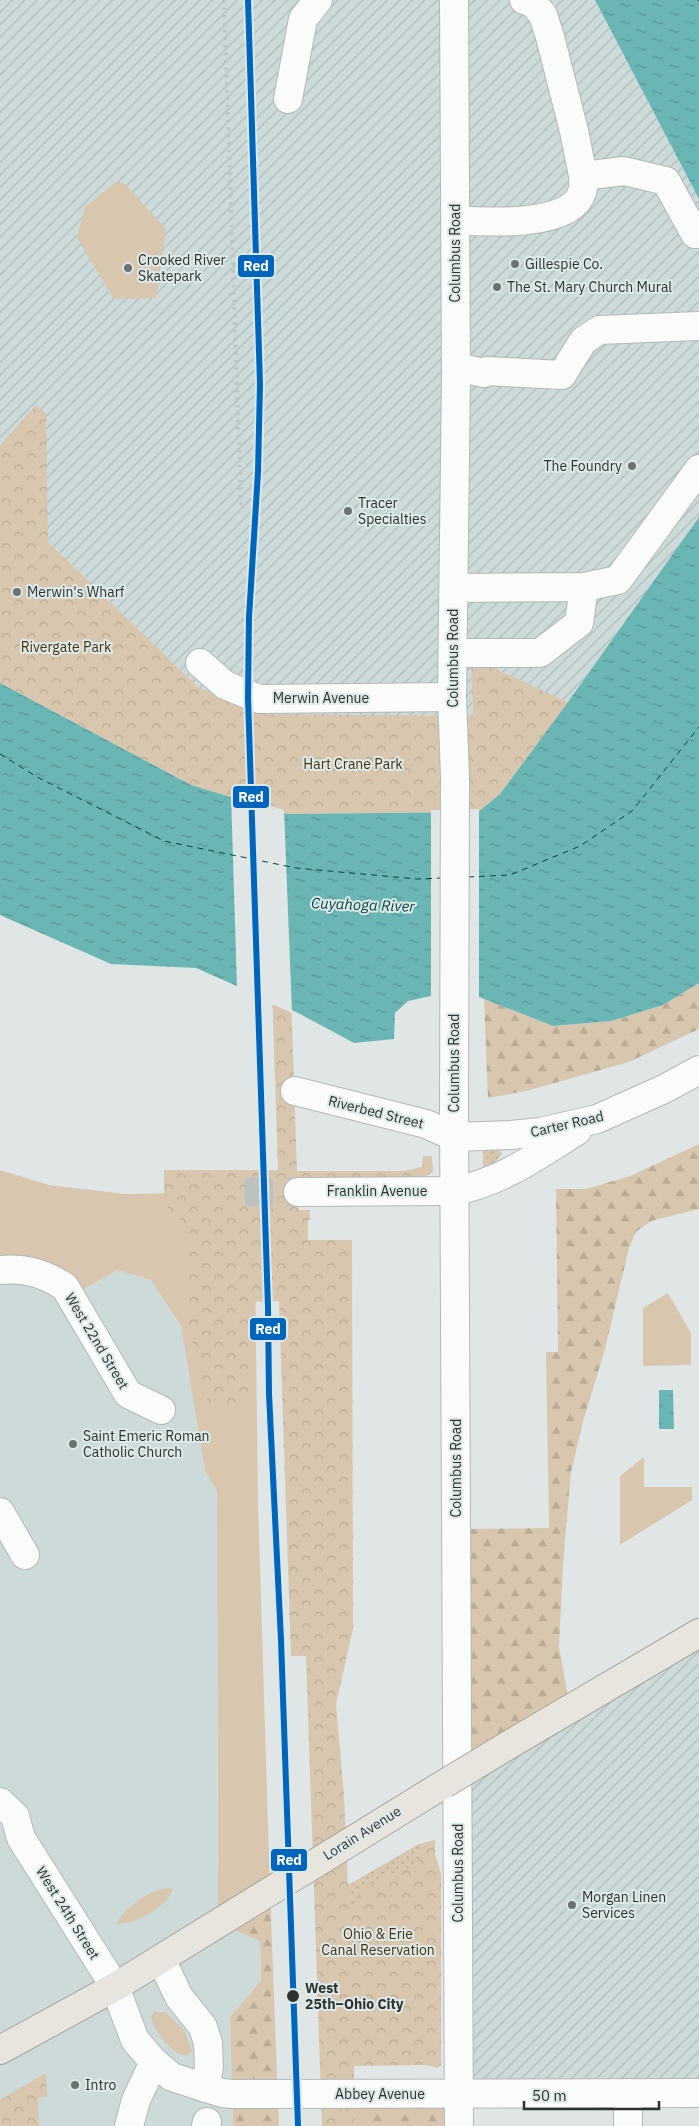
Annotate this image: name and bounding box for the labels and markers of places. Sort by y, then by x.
place label: Crooked River Skatepark [138,251,226,285]
place label: Gillespie Co. [525,255,603,273]
marker: Gillespie Co. [509,258,521,270]
marker: Crooked River Skatepark [122,262,134,274]
place label: The St. Mary Church Mural [507,278,672,296]
marker: The St. Mary Church Mural [491,281,503,293]
place label: The Foundry [543,457,622,475]
marker: The Foundry [626,460,638,472]
place label: Tracer Specialties [358,494,427,528]
marker: Tracer Specialties [342,505,354,517]
place label: Merwin's Wharf [27,583,125,601]
marker: Merwin's Wharf [11,586,23,598]
place label: Saint Emeric Roman Catholic Church [83,1427,210,1461]
marker: Saint Emeric Roman Catholic Church [67,1438,79,1450]
place label: Morgan Linen Services [582,1888,666,1922]
marker: Morgan Linen Services [566,1899,578,1911]
place label: West 25th–Ohio City [305,1979,404,2013]
marker: West 25th–Ohio City [285,1988,301,2004]
place label: Intro [85,2076,117,2094]
marker: Intro [69,2079,81,2091]

